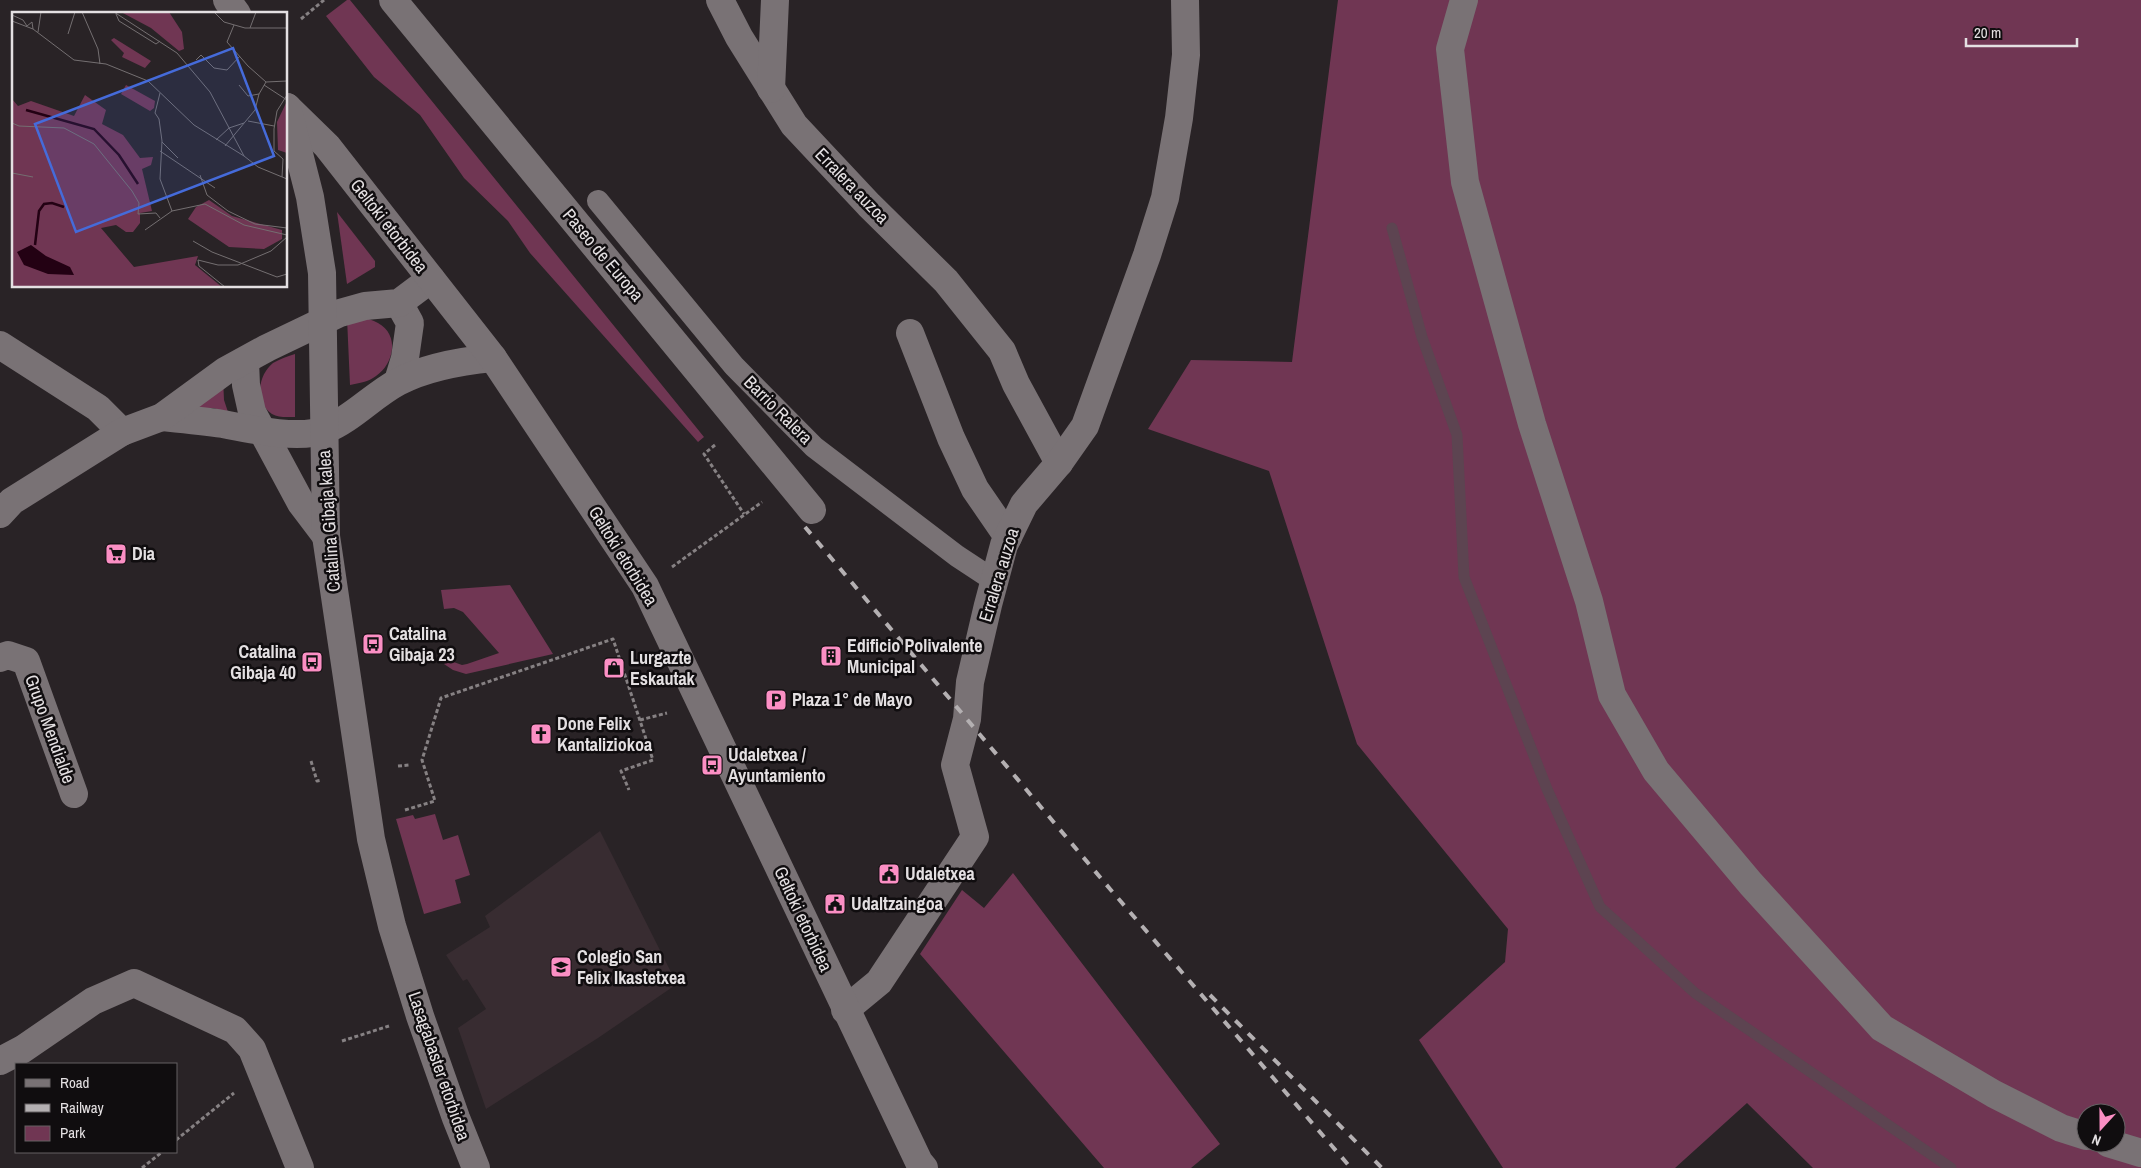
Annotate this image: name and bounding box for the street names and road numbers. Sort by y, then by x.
street label: Erralera auzoa [810,142,895,229]
street label: Geltoki etorbidea [345,173,434,278]
street label: Paseo de Europa [557,203,650,306]
street label: Barrio Ralera [738,370,818,450]
street label: Catalina Gibaja kalea [311,449,346,593]
street label: Geltoki etorbidea [583,501,664,610]
street label: Erralera auzoa [972,525,1025,625]
street label: Grupo Mendialde [19,671,82,787]
street label: Geltoki etorbidea [768,862,839,975]
street label: Lasagabaster etorbidea [402,988,477,1144]

